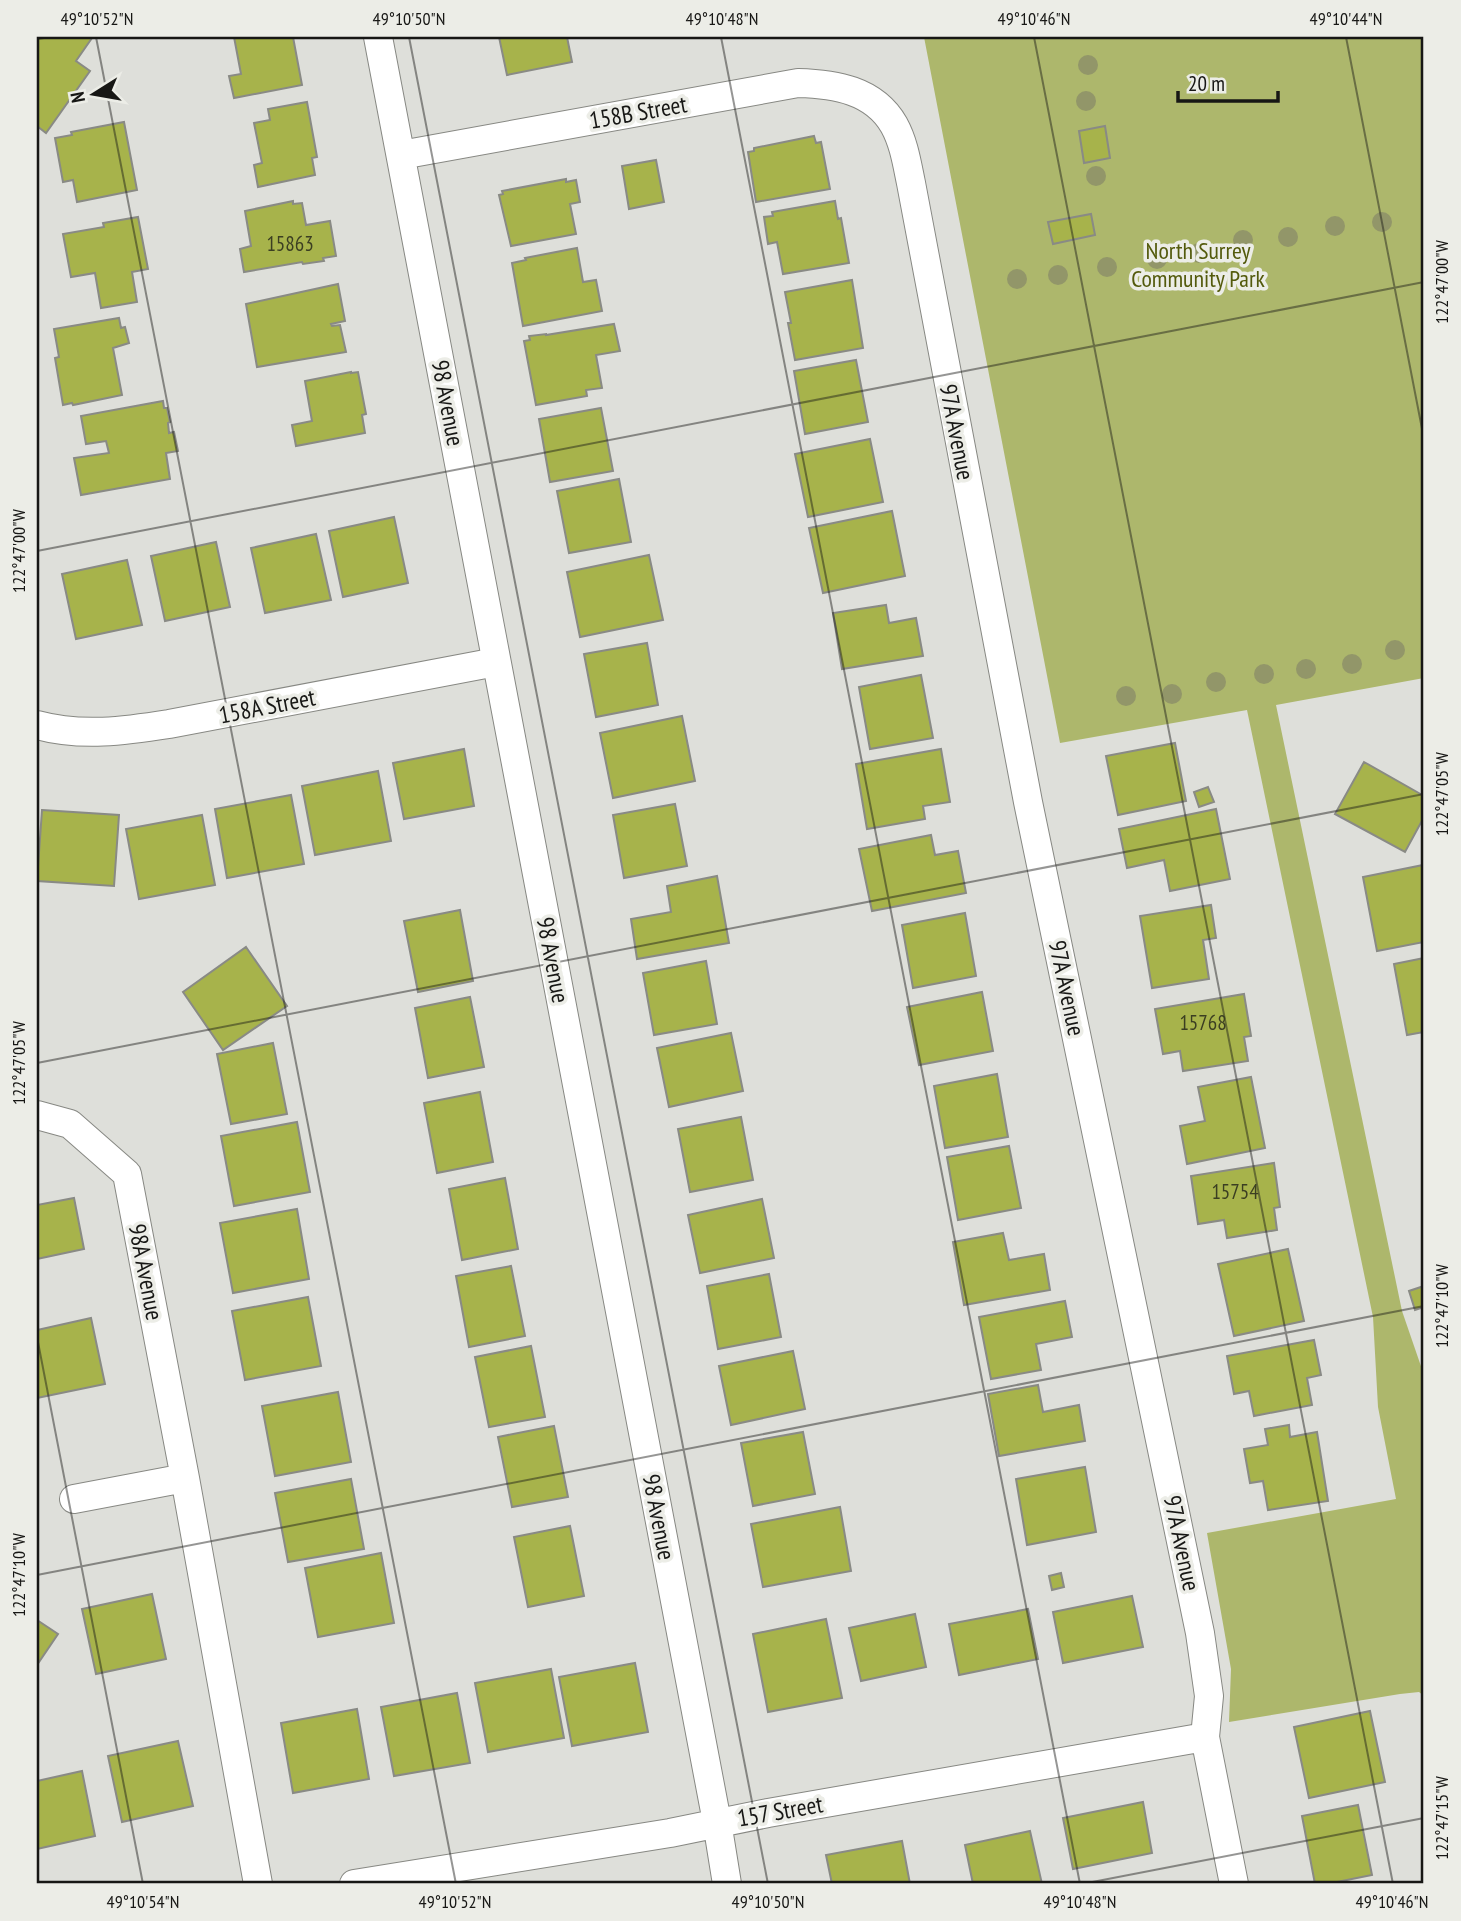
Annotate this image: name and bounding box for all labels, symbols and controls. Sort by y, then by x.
text: 49°10'52"N [61,7,133,30]
text: 49°10'50"N [373,7,445,30]
text: 49°10'48"N [686,7,758,30]
text: 49°10'46"N [998,7,1070,30]
text: 49°10'44"N [1310,7,1382,30]
north arrow [60,60,130,130]
scale bar [1178,60,1277,104]
text: 20 m [1188,70,1225,97]
street label: 158B Street [587,88,690,136]
text: N [65,90,90,105]
house number: 15863 [266,230,314,257]
park label: North Surrey Community Park [1131,235,1265,294]
text: 122°47'00"W [1430,240,1453,324]
street label: 98 Avenue [425,357,471,449]
street label: 97A Avenue [933,381,981,483]
text: 122°47'00"W [7,509,30,593]
street label: 158A Street [216,681,318,731]
text: 122°47'05"W [1430,752,1453,836]
street label: 98 Avenue [530,914,576,1006]
street label: 97A Avenue [1042,937,1092,1039]
house number: 15768 [1179,1009,1227,1036]
text: 122°47'05"W [7,1021,30,1105]
house number: 15754 [1211,1178,1259,1205]
street label: 98A Avenue [122,1221,170,1323]
text: 122°47'10"W [1430,1264,1453,1348]
street label: 98 Avenue [636,1471,682,1563]
street label: 97A Avenue [1157,1492,1207,1594]
text: 122°47'10"W [7,1533,30,1617]
text: 122°47'15"W [1430,1776,1453,1860]
street label: 157 Street [735,1788,825,1834]
text: 49°10'54"N [107,1890,179,1913]
text: 49°10'52"N [419,1890,491,1913]
text: 49°10'50"N [732,1890,804,1913]
text: 49°10'48"N [1044,1890,1116,1913]
text: 49°10'46"N [1356,1890,1428,1913]

